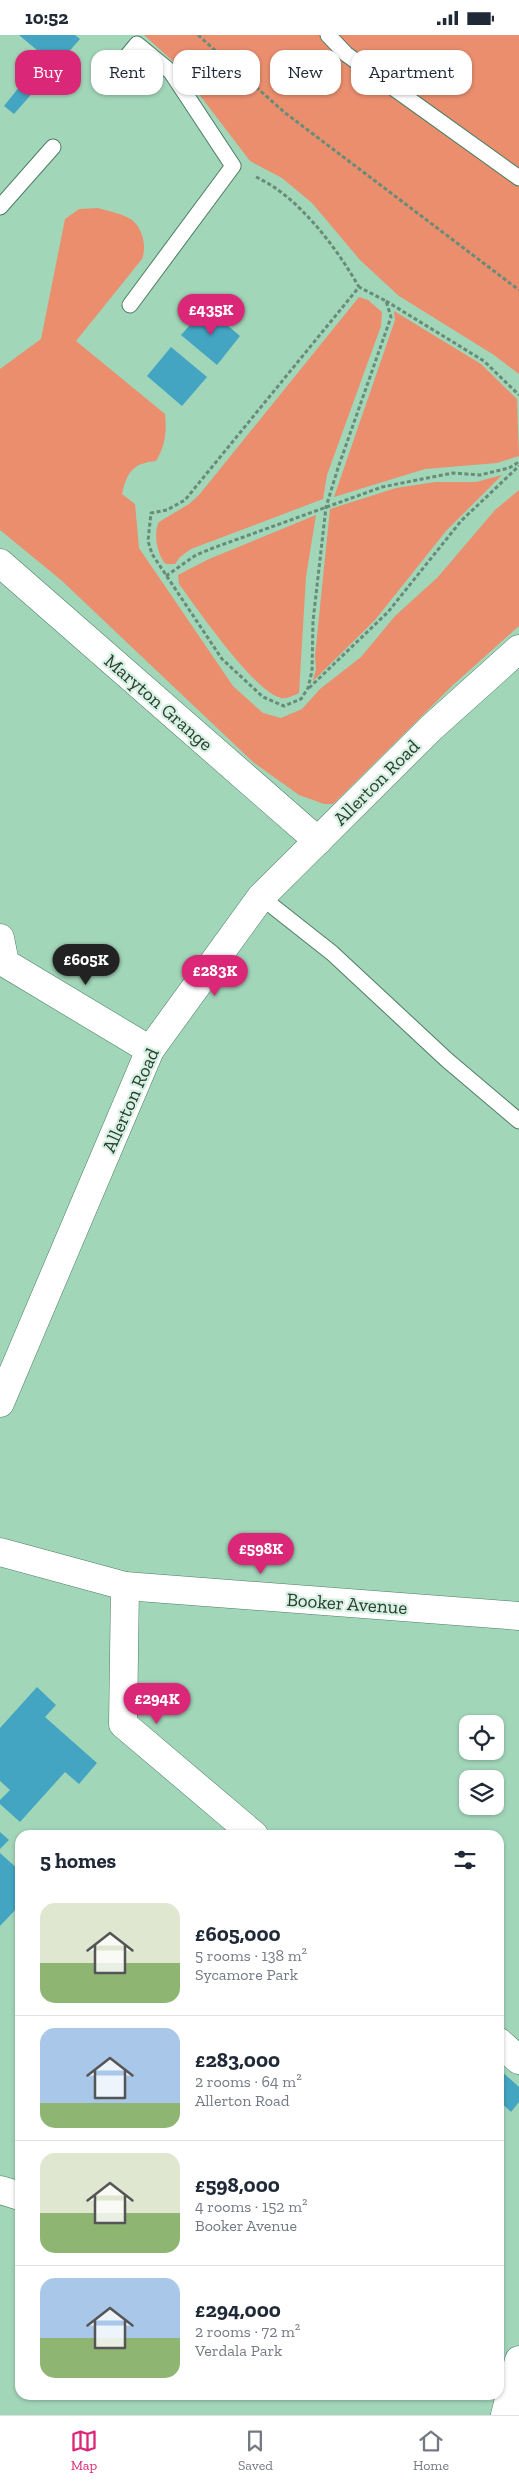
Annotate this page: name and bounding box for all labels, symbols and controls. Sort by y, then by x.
text: 10:52 [25,6,68,29]
chip: Buy [15,50,81,95]
chip: Rent [91,50,163,95]
chip: Filters [173,50,260,95]
chip: New [270,50,341,95]
chip: Apartment [351,50,472,95]
pin: £435K [176,293,246,336]
text: £435K [189,300,233,319]
street label: Maryton Grange [100,649,218,756]
street label: Allerton Road [329,734,425,830]
pin: £605K [51,943,121,986]
text: £605K [64,950,108,969]
pin: £283K [180,955,250,997]
text: £283K [193,961,237,980]
street label: Allerton Road [97,1044,164,1156]
pin: £598K [226,1533,296,1575]
text: £598K [239,1539,283,1558]
street label: Booker Avenue [286,1588,408,1619]
pin: £294K [122,1683,192,1725]
text: £294K [135,1689,179,1708]
map controls [459,1715,504,1815]
button: locate [459,1715,504,1760]
button: layers [459,1770,504,1815]
icon: filters [451,1846,479,1874]
text: 5 homes [40,1848,116,1873]
text: £605,000 [195,1921,281,1946]
icon: home [80,1923,140,1983]
text: 5 rooms · 138 m² [195,1946,307,1965]
text: Sycamore Park [195,1965,298,1984]
text: £283,000 [195,2047,280,2072]
icon: home [80,2048,140,2108]
text: 2 rooms · 64 m² [195,2072,302,2091]
text: Allerton Road [195,2091,289,2110]
text: £598,000 [195,2172,280,2197]
icon: home [80,2173,140,2233]
text: 4 rooms · 152 m² [195,2197,308,2216]
text: Booker Avenue [195,2216,297,2235]
text: £294,000 [195,2297,281,2322]
icon: home [80,2298,140,2358]
text: 2 rooms · 72 m² [195,2322,300,2341]
text: Verdala Park [195,2341,282,2360]
tab: Map [70,2427,98,2474]
tab: Saved [238,2427,273,2474]
tab: Home [413,2427,449,2474]

